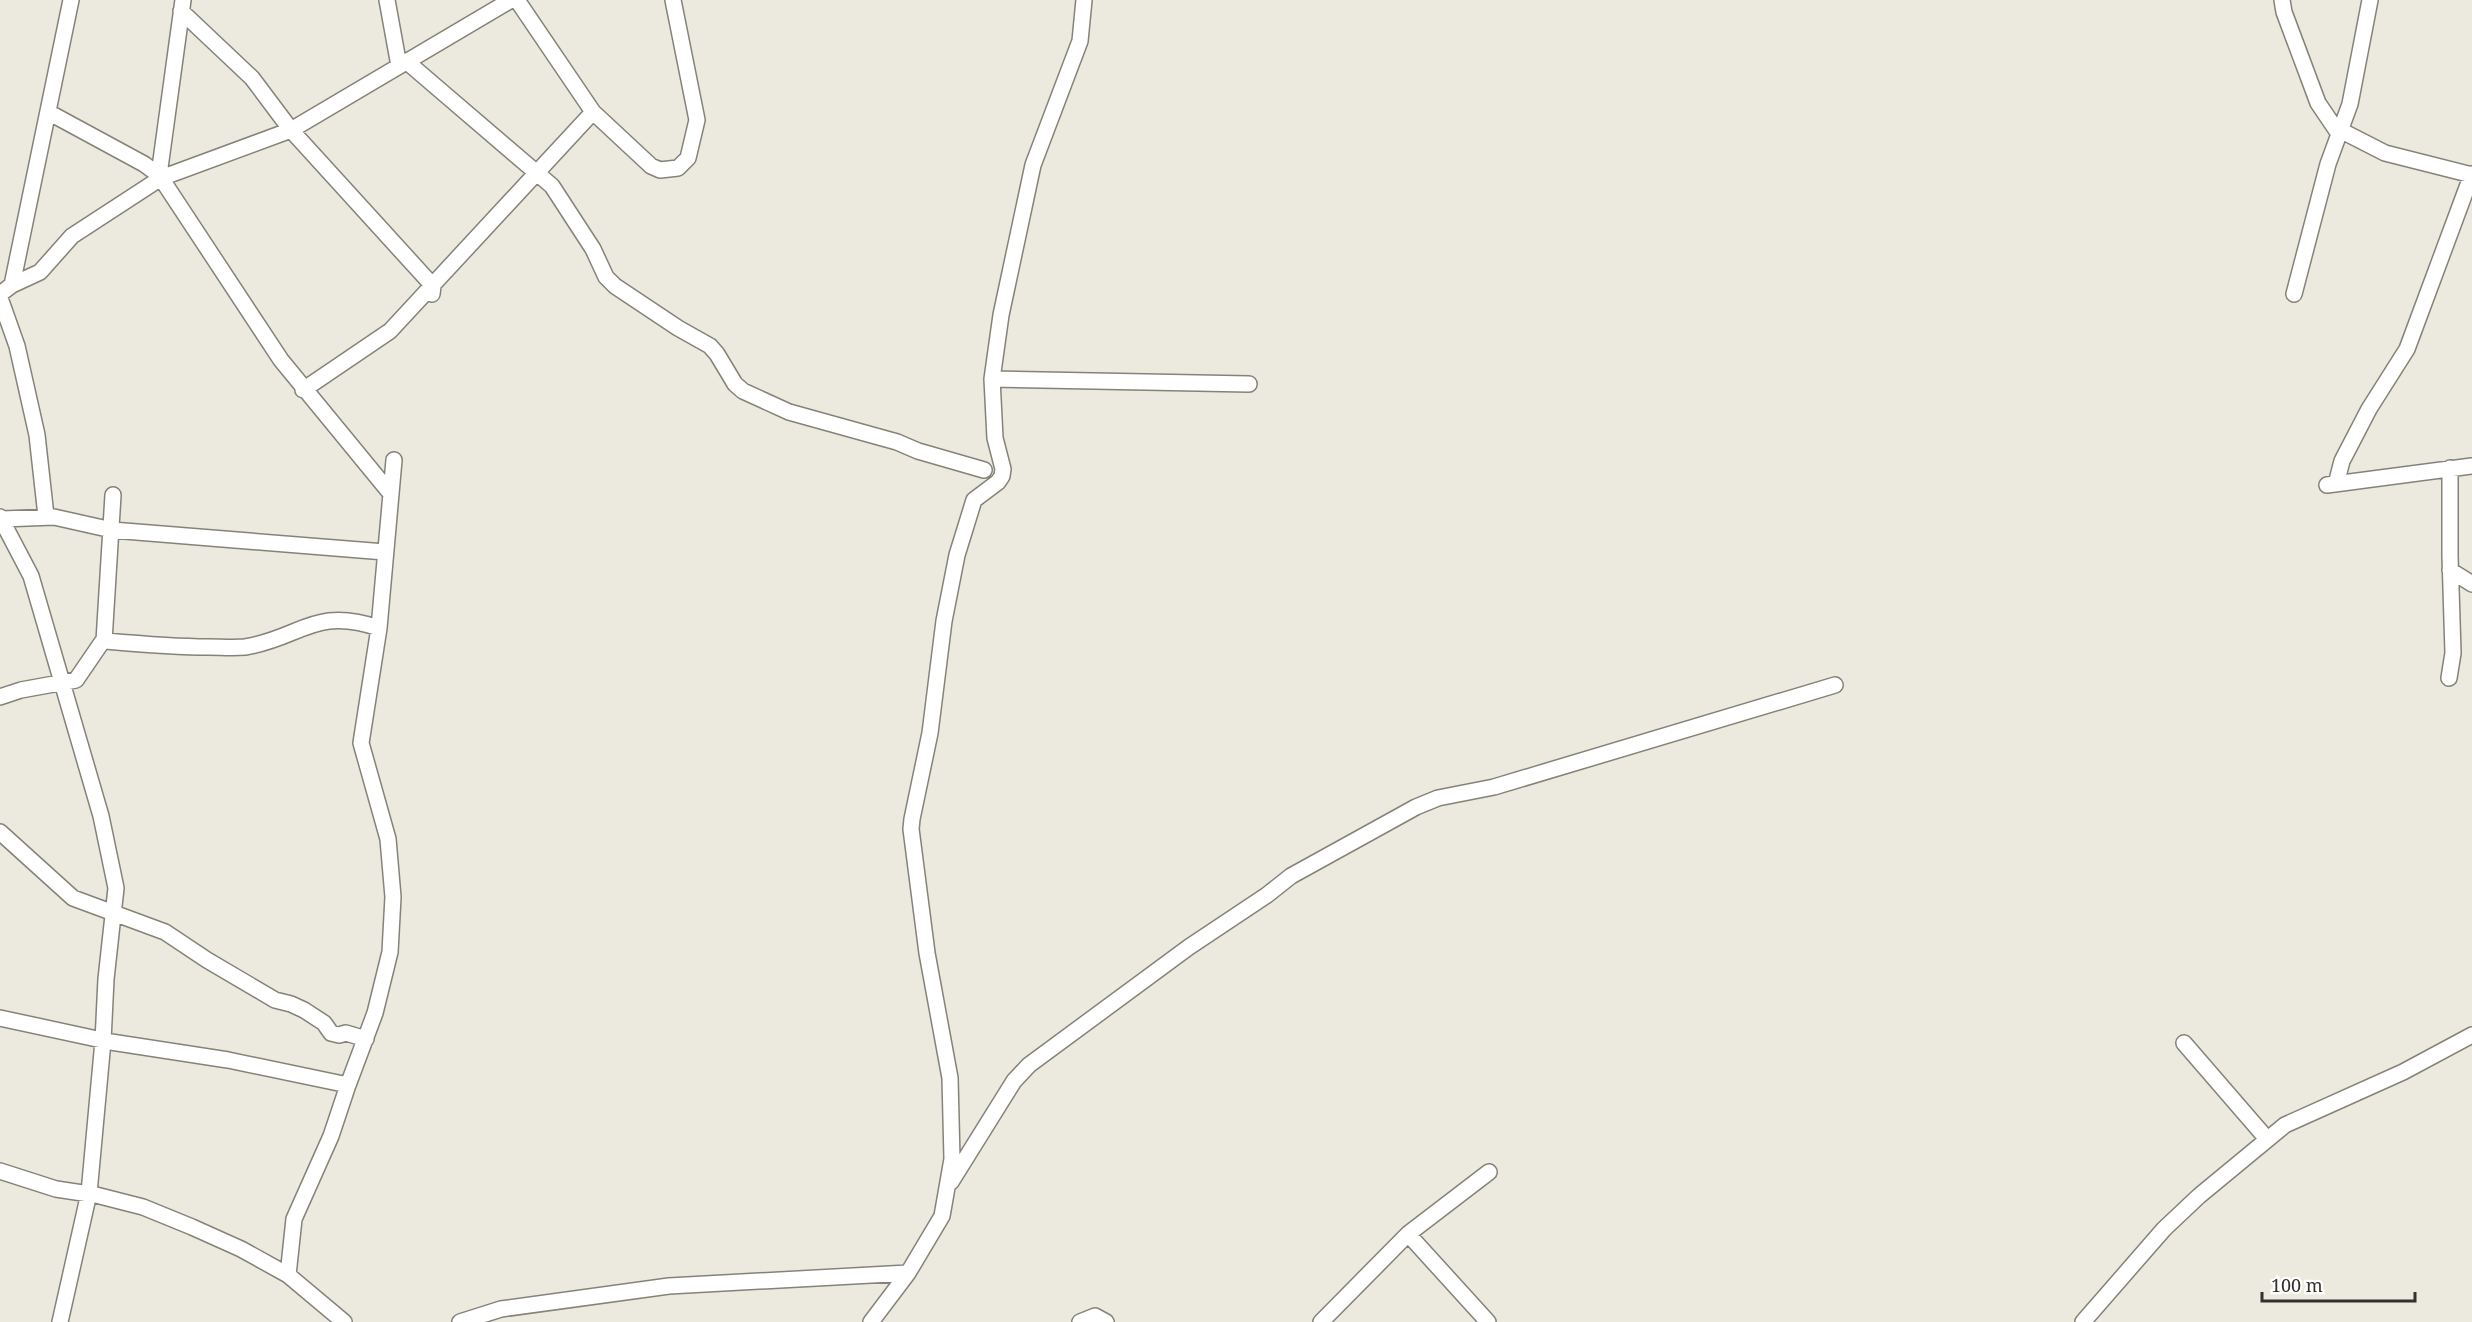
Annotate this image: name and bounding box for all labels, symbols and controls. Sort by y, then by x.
scale bar [2262,1265,2415,1303]
text: 100 m [2271,1273,2323,1297]

